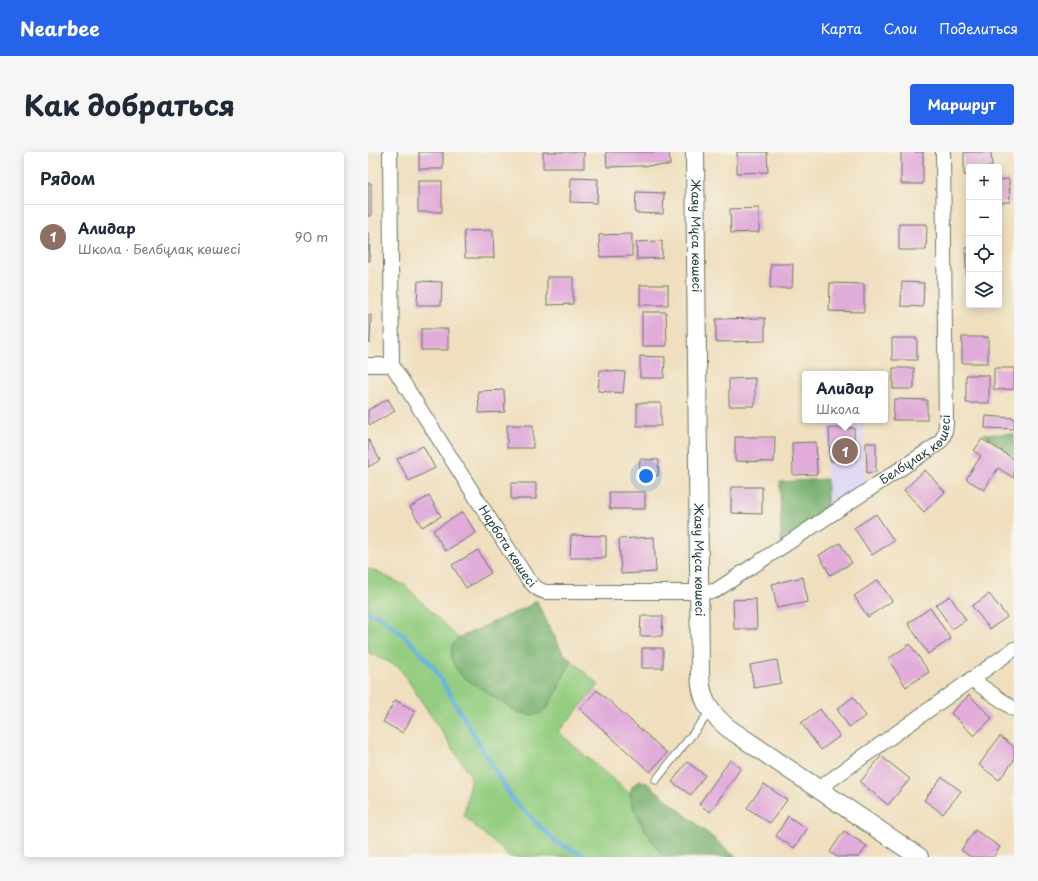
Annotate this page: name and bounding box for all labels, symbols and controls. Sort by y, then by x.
text: Nearbee [20,14,100,42]
text: Карта [821,18,862,39]
text: Слои [884,18,917,39]
text: Поделиться [939,18,1018,39]
text: Как добраться [24,83,235,126]
button: Маршрут [910,84,1014,125]
map controls [966,164,1002,308]
button: + [966,164,1002,200]
text: Рядом [40,165,95,191]
street label: Жаяу Мұса көшесі [687,178,706,293]
button: − [966,200,1002,236]
text: Алидар [78,216,136,239]
text: 1 [50,227,56,246]
text: 90 m [295,227,328,246]
button: locate [966,236,1002,272]
text: Школа · Белбұлақ көшесі [78,239,241,258]
button: layers [966,272,1002,308]
popup [802,371,888,423]
text: Алидар [816,376,874,399]
text: Школа [816,399,860,418]
street label: Белбұлақ көшесі [876,415,954,488]
pin: 1 [832,436,858,466]
your location [636,466,656,486]
street label: Нарбота көшесі [475,501,541,591]
street label: Жаяу Мұса көшесі [690,502,709,617]

